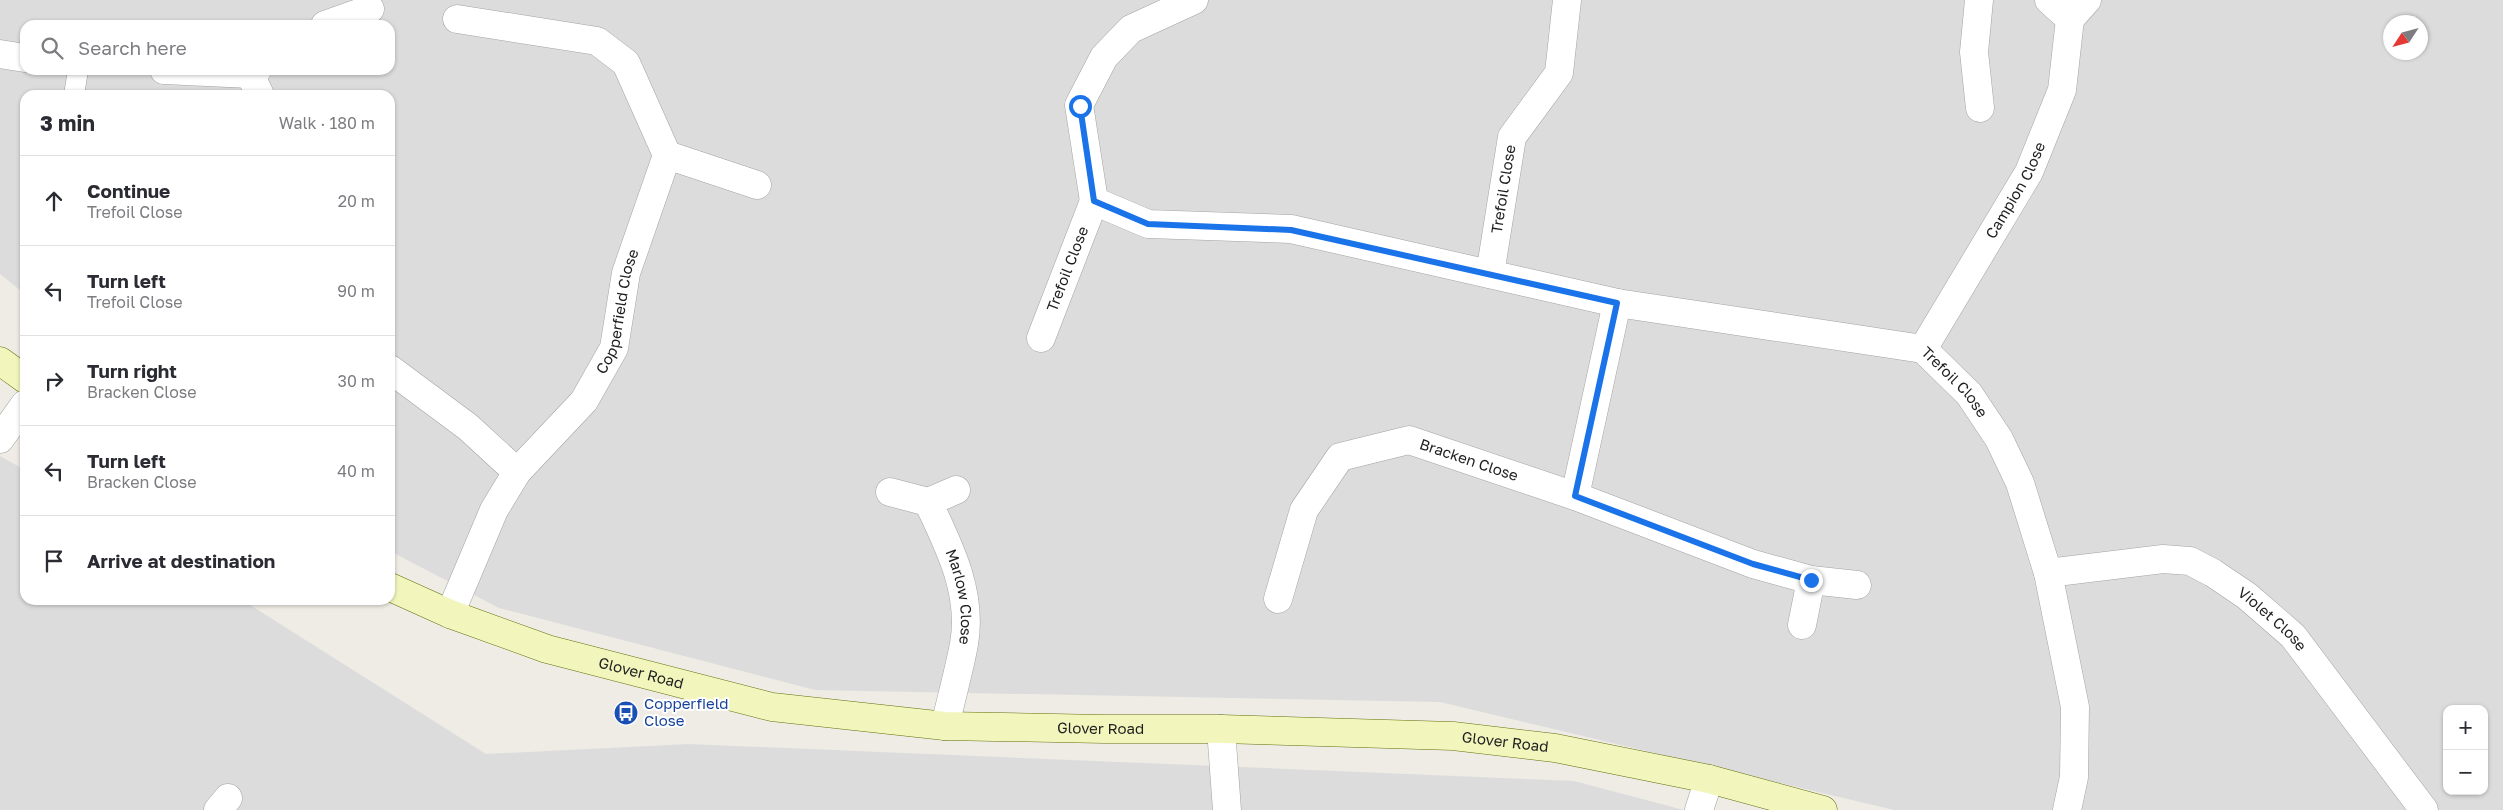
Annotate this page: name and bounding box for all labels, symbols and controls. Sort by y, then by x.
north arrow [2383,15,2428,60]
search box [20,20,395,75]
icon: search [38,34,66,62]
text: Search here [78,36,187,59]
route start [1069,95,1092,118]
text: 3 min [40,110,95,136]
text: Walk · 180 m [279,113,375,133]
street label: Campion Close [1981,139,2048,241]
street label: Trefoil Close [1487,143,1519,235]
text: Continue [87,179,170,202]
icon: ahead [40,187,68,215]
text: 20 m [338,191,375,211]
text: Trefoil Close [87,202,183,222]
street label: Trefoil Close [1042,223,1091,314]
street label: Copperfield Close [591,246,642,377]
text: Turn left [87,269,166,292]
icon: left [40,277,68,305]
text: 90 m [337,281,375,301]
text: Trefoil Close [87,292,183,312]
street label: Trefoil Close [1918,343,1992,421]
text: Turn right [87,359,177,382]
icon: right [40,367,68,395]
text: 30 m [338,371,375,391]
text: Bracken Close [87,382,197,402]
street label: Bracken Close [1418,434,1521,484]
text: Turn left [87,449,166,472]
icon: left [40,457,68,485]
text: 40 m [337,461,375,481]
text: Bracken Close [87,472,197,492]
street label: Marlow Close [942,546,976,646]
icon: arrive [40,547,68,575]
text: Arrive at destination [87,549,275,572]
route end [1800,569,1823,592]
street label: Violet Close [2235,583,2311,654]
street label: Glover Road [597,653,686,692]
place label: Copperfield Close [644,694,729,729]
bus stop icon: Copperfield Close [613,700,639,726]
map controls [2443,705,2488,795]
button: + [2443,705,2488,750]
street label: Glover Road [1057,718,1144,737]
street label: Glover Road [1461,727,1550,755]
button: − [2443,750,2488,795]

